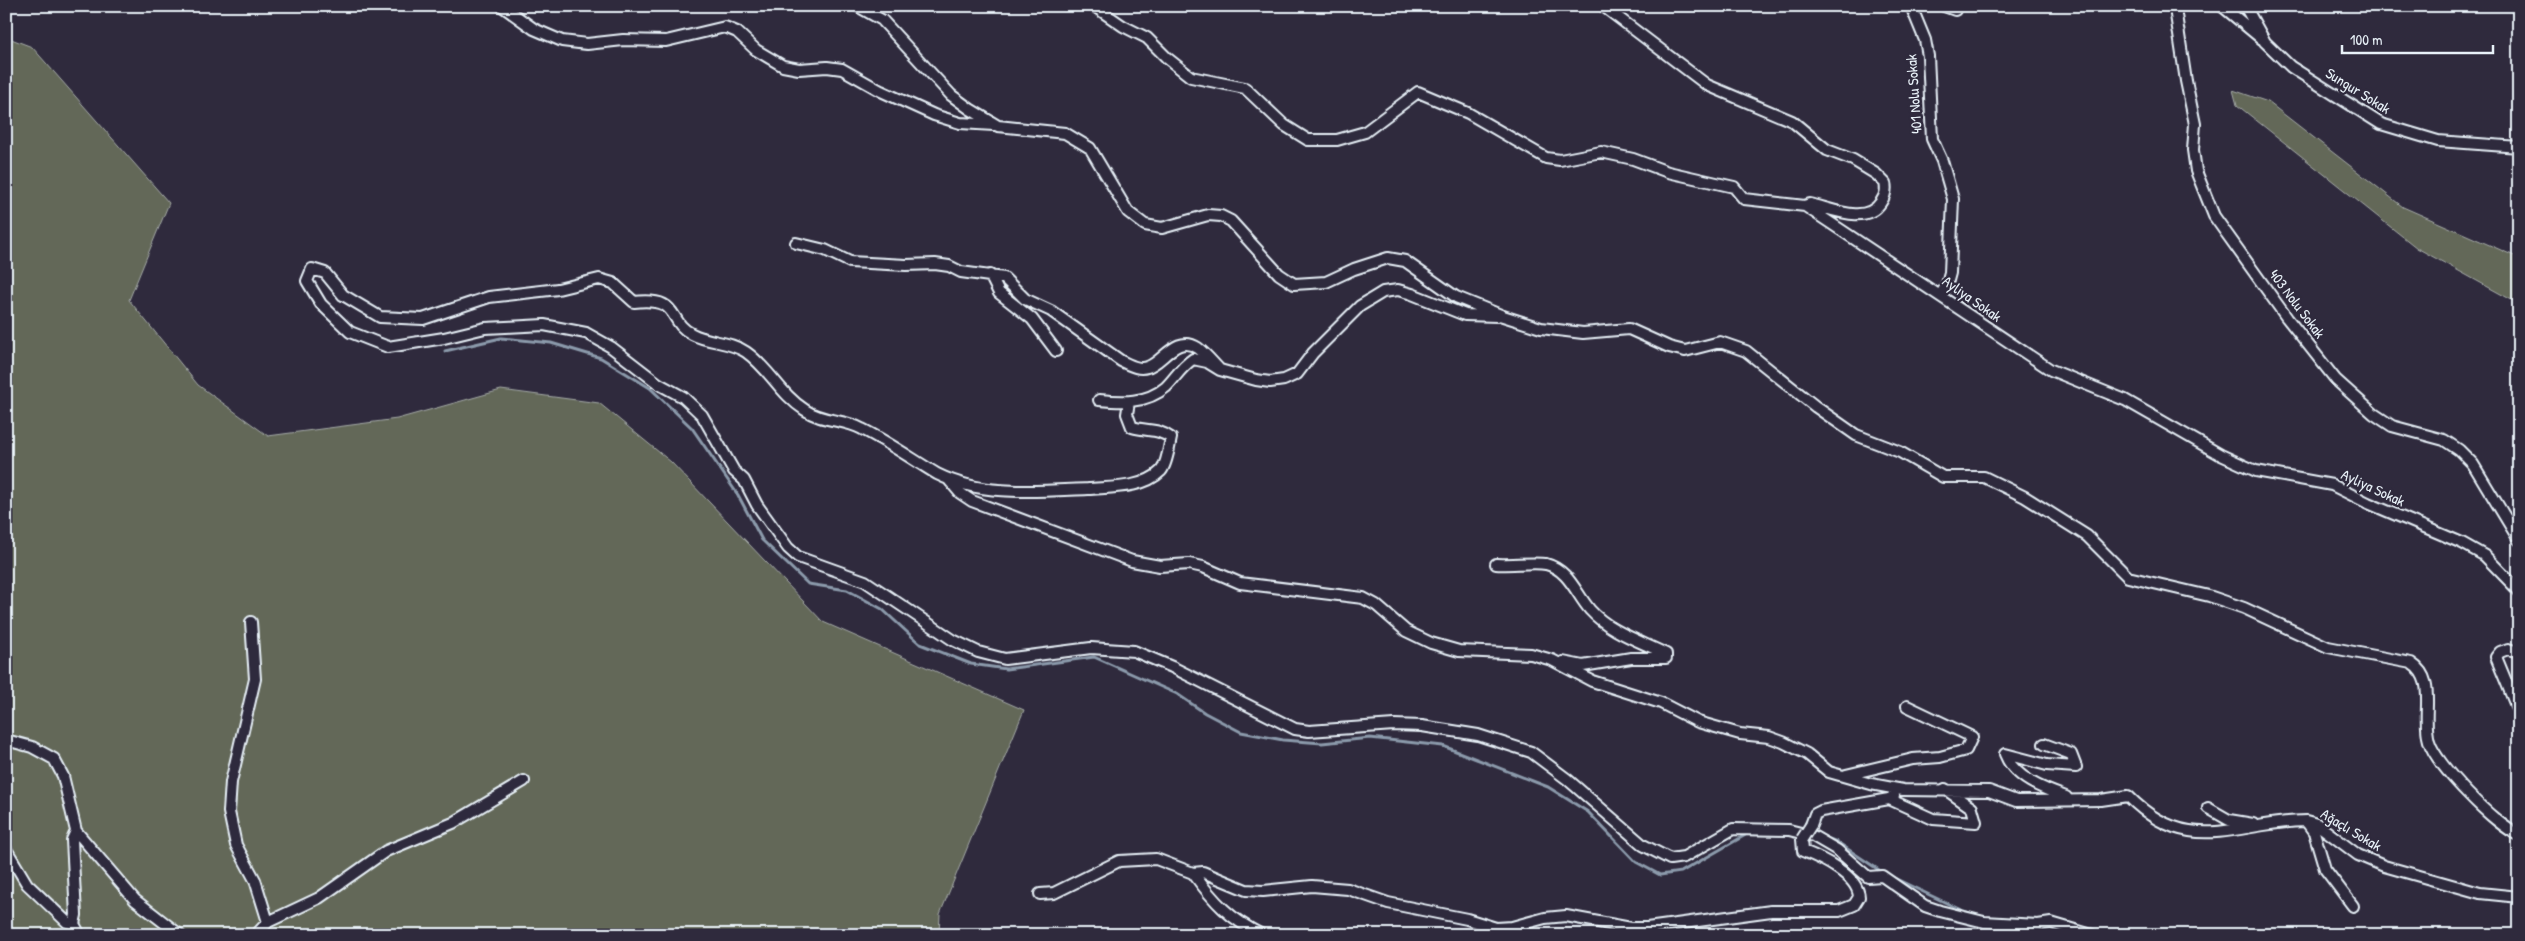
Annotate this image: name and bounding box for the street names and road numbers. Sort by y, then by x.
street label: 401 Nolu Sokak [1900,53,1927,135]
street label: Sungur Sokak [2322,62,2395,119]
street label: 403 Nolu Sokak [2265,265,2330,342]
street label: Ayliya Sokak [1938,271,2006,327]
street label: Ayliya Sokak [2338,464,2408,511]
street label: Ağaçlı Sokak [2317,803,2386,856]

